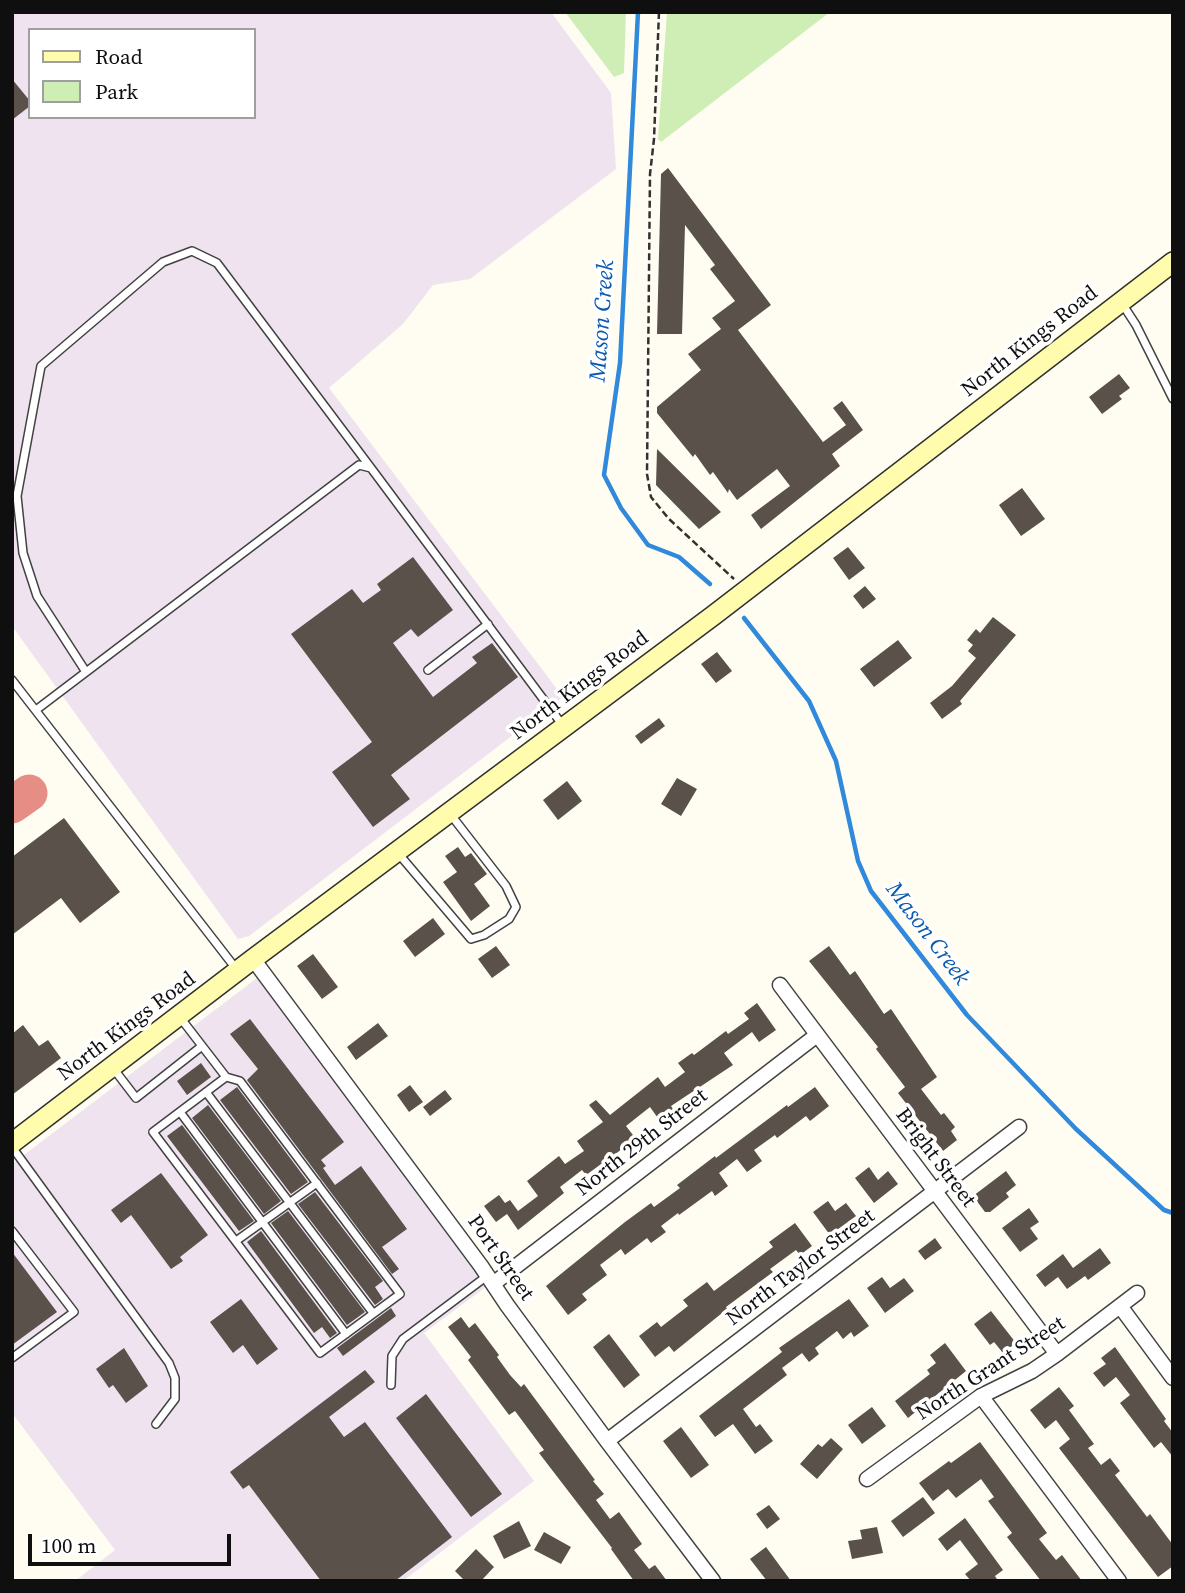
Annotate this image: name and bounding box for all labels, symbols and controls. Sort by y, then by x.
legend [28,28,256,119]
text: Road [95,42,143,71]
text: Park [95,77,138,106]
water label: Mason Creek [585,259,621,383]
street label: North Kings Road [957,281,1103,403]
street label: North Kings Road [506,626,654,746]
water label: Mason Creek [879,877,975,991]
street label: North Kings Road [53,967,201,1087]
street label: North 29th Street [571,1084,713,1202]
street label: Bright Street [890,1103,980,1213]
street label: North Taylor Street [722,1204,880,1332]
street label: Port Street [461,1210,539,1306]
street label: North Grant Street [912,1311,1070,1427]
scale bar [32,1520,234,1564]
text: 100 m [41,1531,96,1560]

